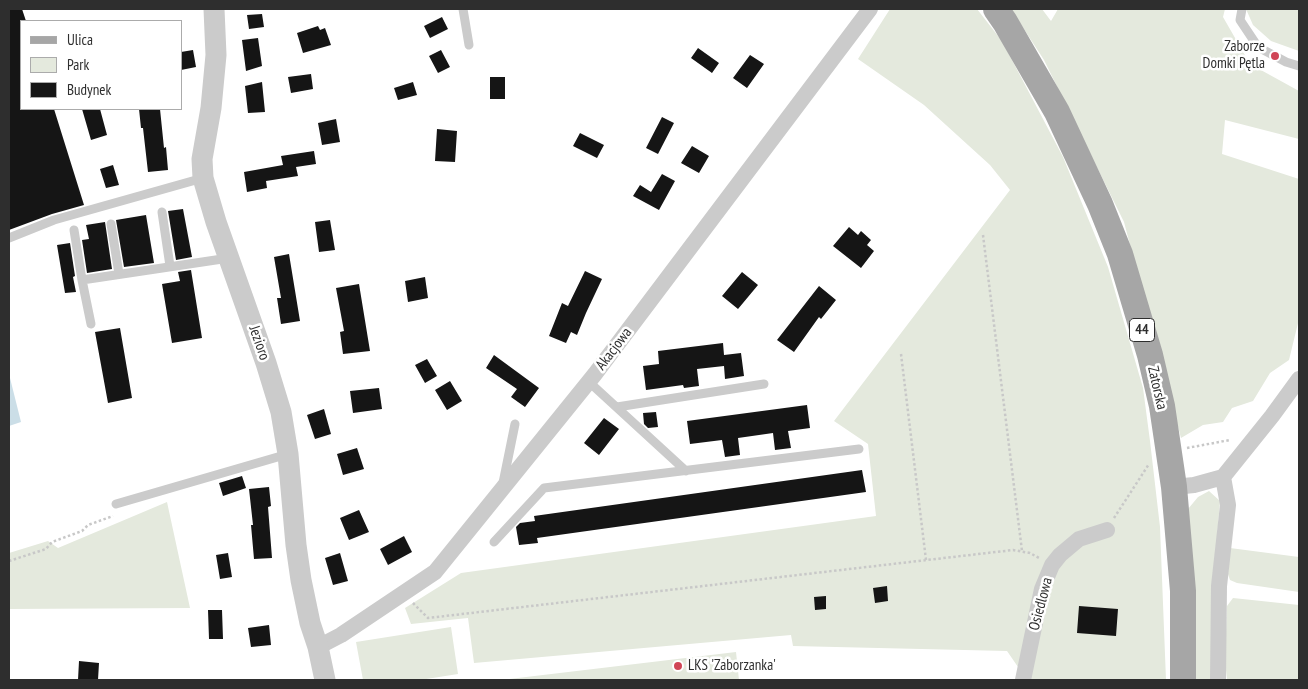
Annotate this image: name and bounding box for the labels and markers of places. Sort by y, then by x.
place label: Zaborze Domki Pętla [1203,38,1265,73]
marker: Zaborze Domki Pętla [1269,50,1281,62]
place label: LKS 'Zaborzanka' [688,657,776,675]
marker: LKS 'Zaborzanka' [672,660,684,672]

